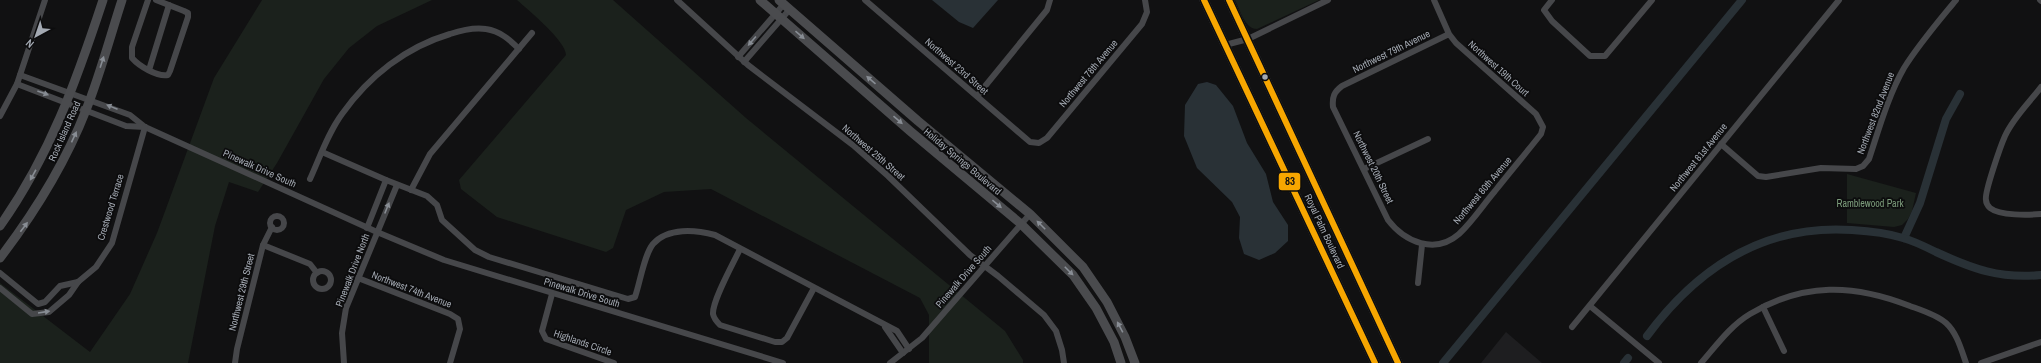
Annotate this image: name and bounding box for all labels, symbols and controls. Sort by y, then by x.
north arrow [16,16,56,56]
street label: Northwest 79th Avenue [1350,27,1433,76]
one-way arrow [794,30,805,39]
street label: Northwest 23rd Street [922,35,992,98]
text: N [23,36,37,51]
one-way arrow [747,36,756,46]
street label: Northwest 78th Avenue [1056,36,1121,110]
street label: Northwest 19th Court [1466,38,1532,100]
one-way arrow [99,55,105,67]
street label: Northwest 82nd Avenue [1854,70,1897,156]
unlabelled marker [1260,72,1270,82]
one-way arrow [866,76,877,85]
one-way arrow [37,91,49,97]
street label: Rock Island Road [45,99,84,163]
one-way arrow [105,104,117,110]
one-way arrow [892,116,903,125]
street label: Northwest 81st Avenue [1667,120,1730,194]
street label: Northwest 25th Street [839,121,908,184]
street label: Holiday Springs Boulevard [921,125,1004,198]
street label: Northwest 20th Street [1350,129,1397,206]
one-way arrow [71,131,77,142]
street label: Pinewalk Drive South [221,146,298,190]
street label: Northwest 80th Avenue [1450,153,1515,227]
one-way arrow [29,169,36,181]
street label: Crestwood Terrace [94,172,127,242]
line badge: 83 [1278,172,1301,191]
text: 83 [1285,174,1295,188]
street label: Royal Palm Boulevard [1302,192,1348,271]
park label: Ramblewood Park [1837,197,1904,210]
one-way arrow [992,199,1003,208]
one-way arrow [384,203,390,214]
one-way arrow [1036,220,1046,230]
one-way arrow [19,221,28,232]
street label: Pinewalk Drive North [333,232,372,309]
street label: Pinewalk Drive South [933,242,994,310]
street label: Northwest 29th Street [226,251,258,332]
one-way arrow [1064,266,1074,276]
street label: Northwest 74th Avenue [370,268,454,311]
street label: Pinewalk Drive South [542,275,621,310]
one-way arrow [38,309,50,315]
one-way arrow [1117,321,1124,333]
street label: Highlands Circle [552,326,614,359]

